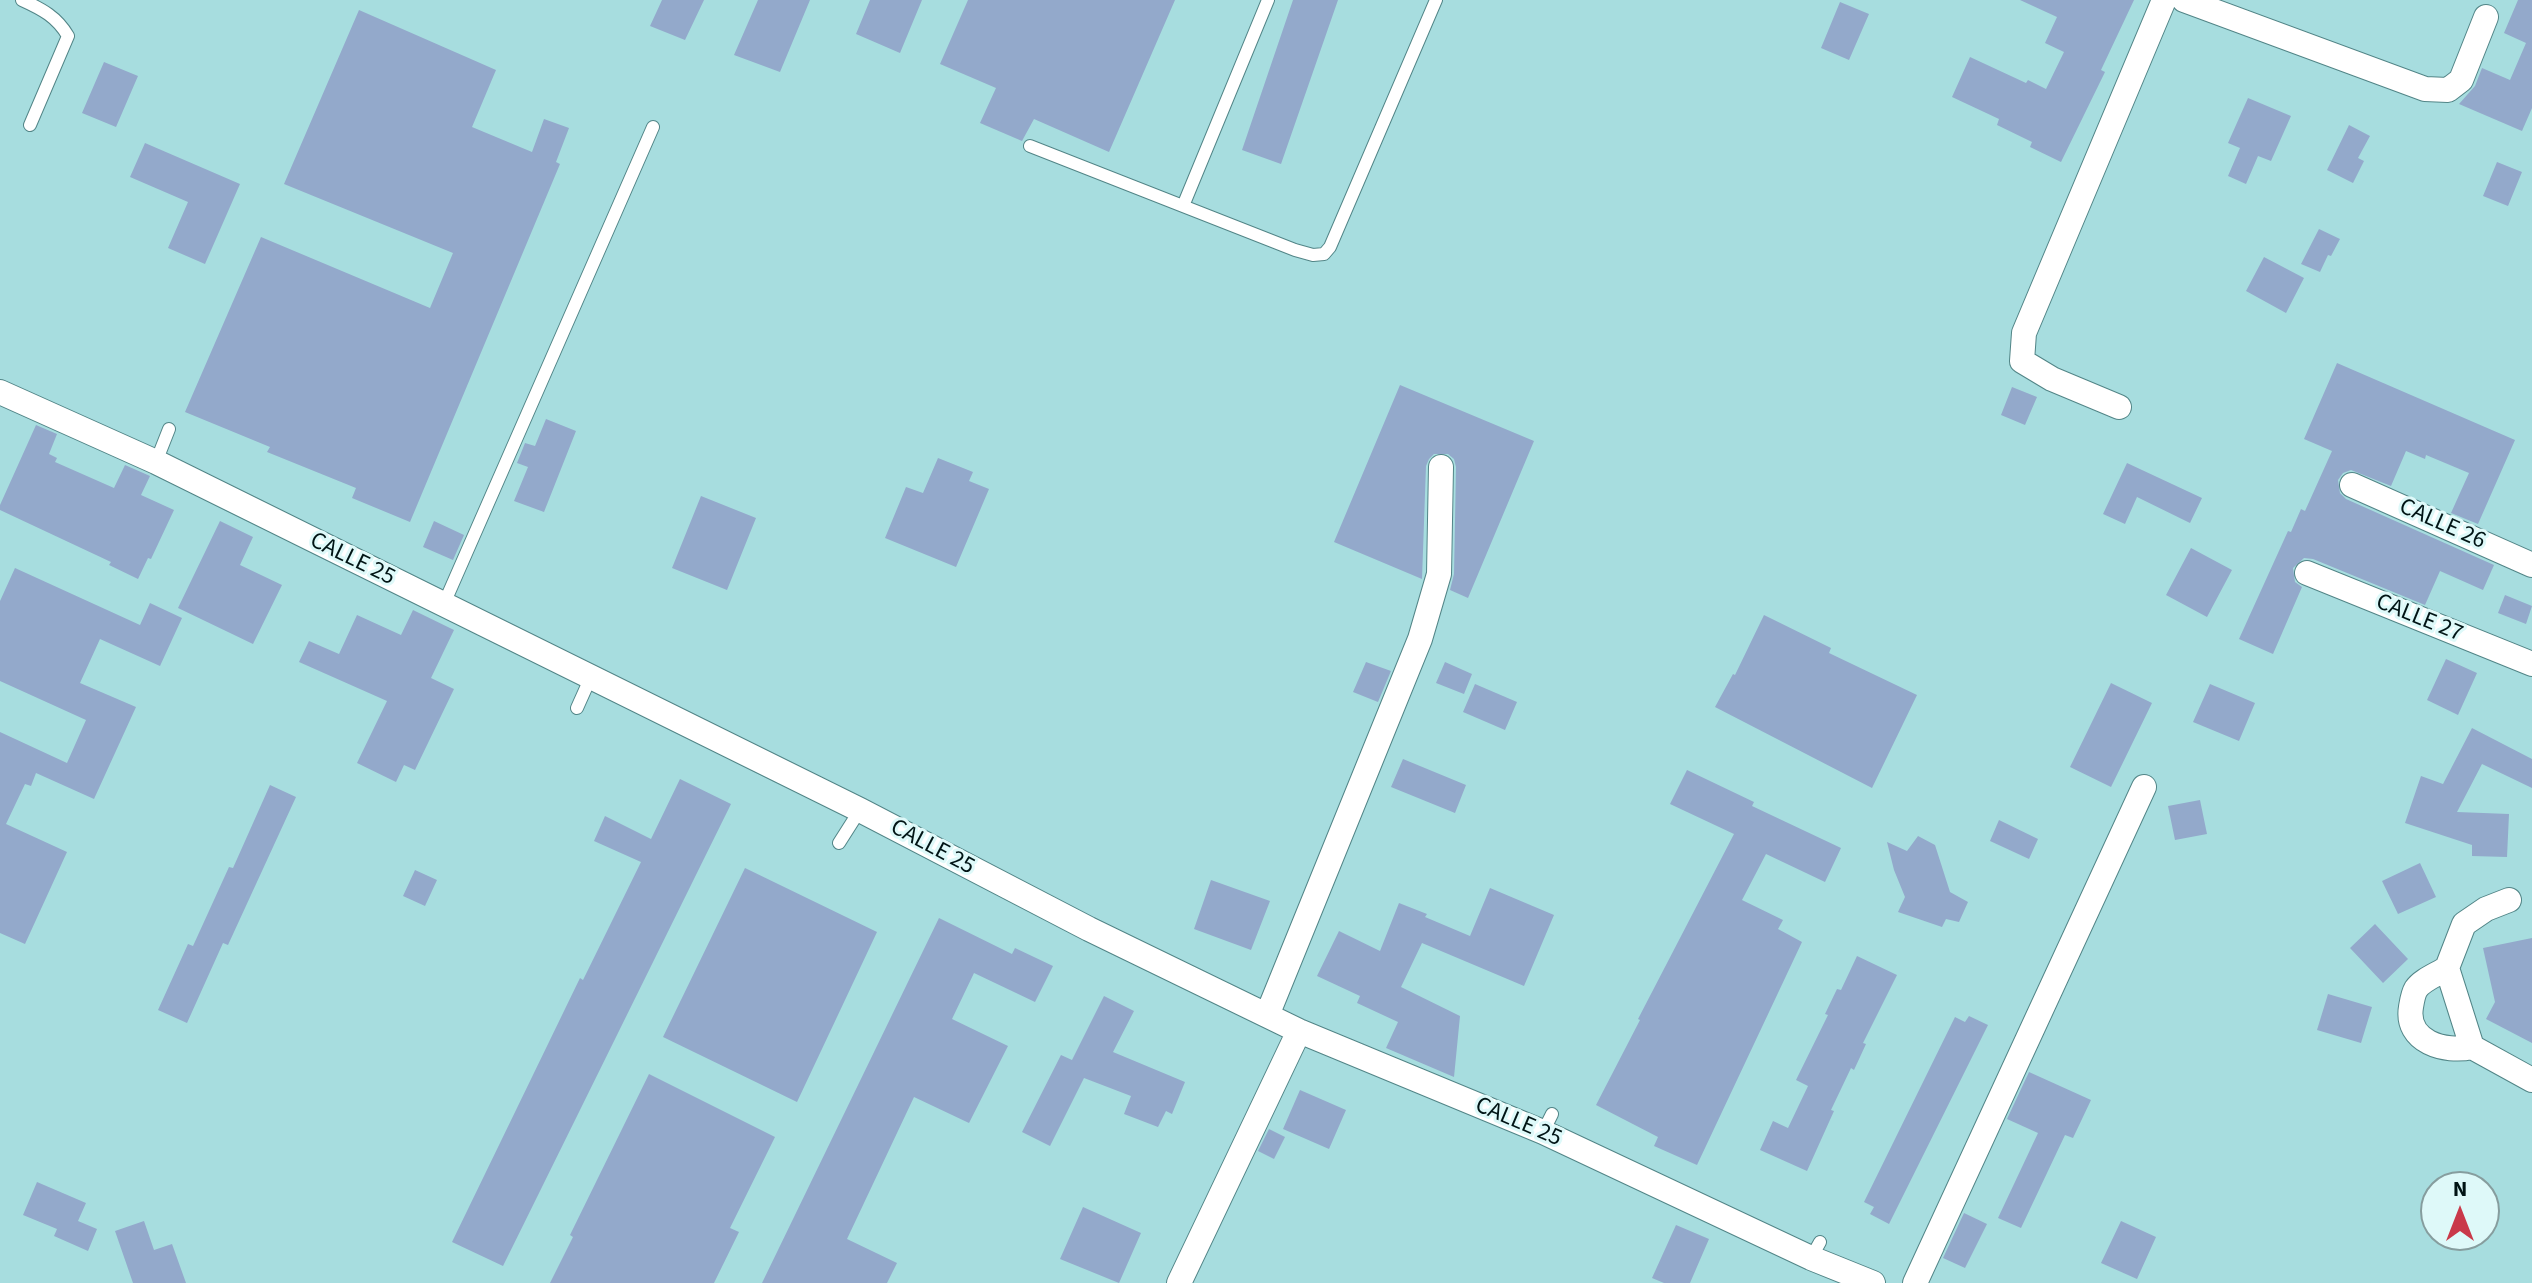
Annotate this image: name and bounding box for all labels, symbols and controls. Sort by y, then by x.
street label: CALLE 26 [2394,493,2490,557]
street label: CALLE 25 [305,527,399,593]
street label: CALLE 27 [2371,589,2467,649]
street label: CALLE 25 [885,814,979,882]
street label: CALLE 25 [1470,1092,1566,1154]
north arrow [2420,1171,2500,1251]
text: N [2453,1173,2467,1205]

